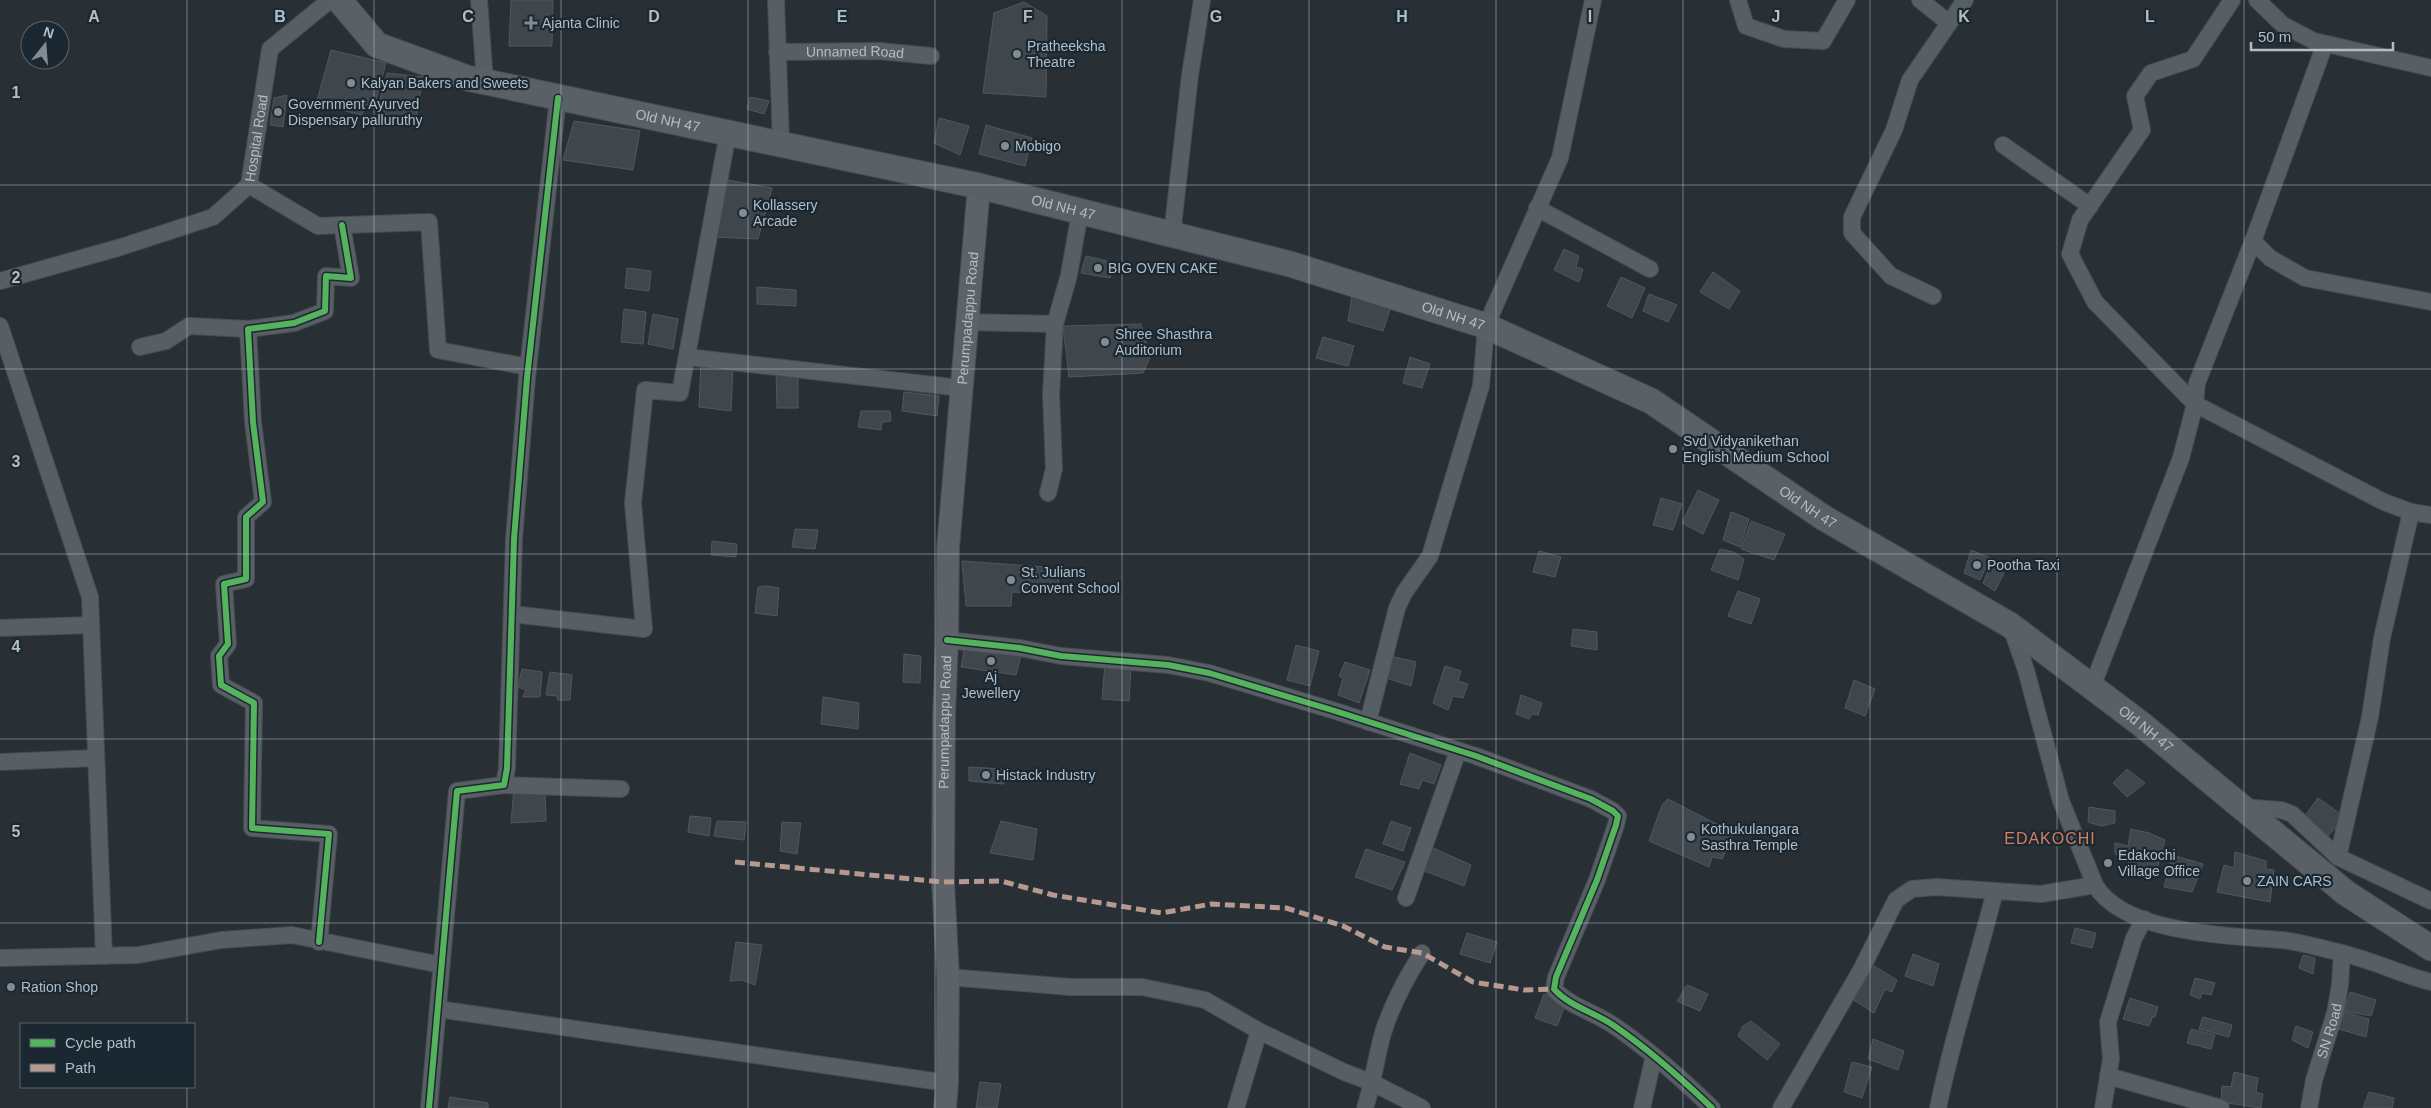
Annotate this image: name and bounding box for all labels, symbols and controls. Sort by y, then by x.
text: A [88,8,100,25]
text: B [274,8,286,25]
text: C [462,8,474,25]
text: D [648,8,660,25]
text: E [837,8,848,25]
text: F [1023,8,1033,25]
text: G [1210,8,1222,25]
text: H [1396,8,1408,25]
text: I [1588,8,1592,25]
text: J [1772,8,1780,25]
text: K [1958,8,1970,25]
text: L [2145,8,2155,25]
place label: Ajanta Clinic [542,15,620,31]
marker: Ajanta Clinic [524,16,538,30]
north arrow [20,20,70,70]
scale bar [2251,20,2394,52]
text: N [42,23,56,42]
text: 50 m [2258,28,2291,45]
place label: Pratheeksha Theatre [1027,38,1106,70]
street label: Unnamed Road [806,43,905,61]
marker: Pratheeksha Theatre [1011,48,1023,60]
place label: Kalyan Bakers and Sweets [361,75,528,91]
marker: Kalyan Bakers and Sweets [345,77,357,89]
text: 1 [12,84,21,101]
street label: Hospital Road [242,93,271,183]
place label: Government Ayurved Dispensary palluruthy [288,96,423,128]
marker: Government Ayurved Dispensary palluruthy [272,106,284,118]
street label: Old NH 47 [634,106,702,135]
place label: Mobigo [1015,138,1061,154]
marker: Mobigo [999,140,1011,152]
street label: Old NH 47 [1030,191,1097,223]
place label: Kollassery Arcade [753,197,818,229]
marker: Kollassery Arcade [737,207,749,219]
street label: Perumpadappu Road [954,251,981,385]
place label: BIG OVEN CAKE [1108,260,1218,276]
marker: BIG OVEN CAKE [1092,262,1104,274]
text: 2 [12,269,21,286]
street label: Old NH 47 [1420,298,1487,333]
place label: Shree Shasthra Auditorium [1115,326,1212,358]
marker: Shree Shasthra Auditorium [1099,336,1111,348]
place label: Svd Vidyanikethan English Medium School [1683,433,1829,465]
marker: Svd Vidyanikethan English Medium School [1667,443,1679,455]
text: 3 [12,453,21,470]
street label: Old NH 47 [1776,482,1840,532]
place label: Pootha Taxi [1987,557,2060,573]
marker: Pootha Taxi [1971,559,1983,571]
place label: St. Julians Convent School [1021,564,1120,596]
marker: St. Julians Convent School [1005,574,1017,586]
text: 4 [12,638,21,655]
street label: Perumpadappu Road [936,655,954,789]
marker: Aj Jewellery [985,655,997,667]
place label: Aj Jewellery [962,669,1020,701]
street label: Old NH 47 [2116,702,2177,755]
place label: Histack Industry [996,767,1096,783]
marker: Histack Industry [980,769,992,781]
place label: Kothukulangara Sasthra Temple [1701,821,1799,853]
text: 5 [12,823,21,840]
district label: EDAKOCHI [2004,830,2096,847]
marker: Kothukulangara Sasthra Temple [1685,831,1697,843]
place label: Edakochi Village Office [2118,847,2200,879]
marker: Edakochi Village Office [2102,857,2114,869]
place label: ZAIN CARS [2257,873,2332,889]
marker: ZAIN CARS [2241,875,2253,887]
place label: Ration Shop [21,979,98,995]
marker: Ration Shop [5,981,17,993]
street label: SN Road [2313,1002,2345,1060]
legend [20,1023,195,1088]
text: Cycle path [65,1034,136,1051]
text: Path [65,1059,96,1076]

